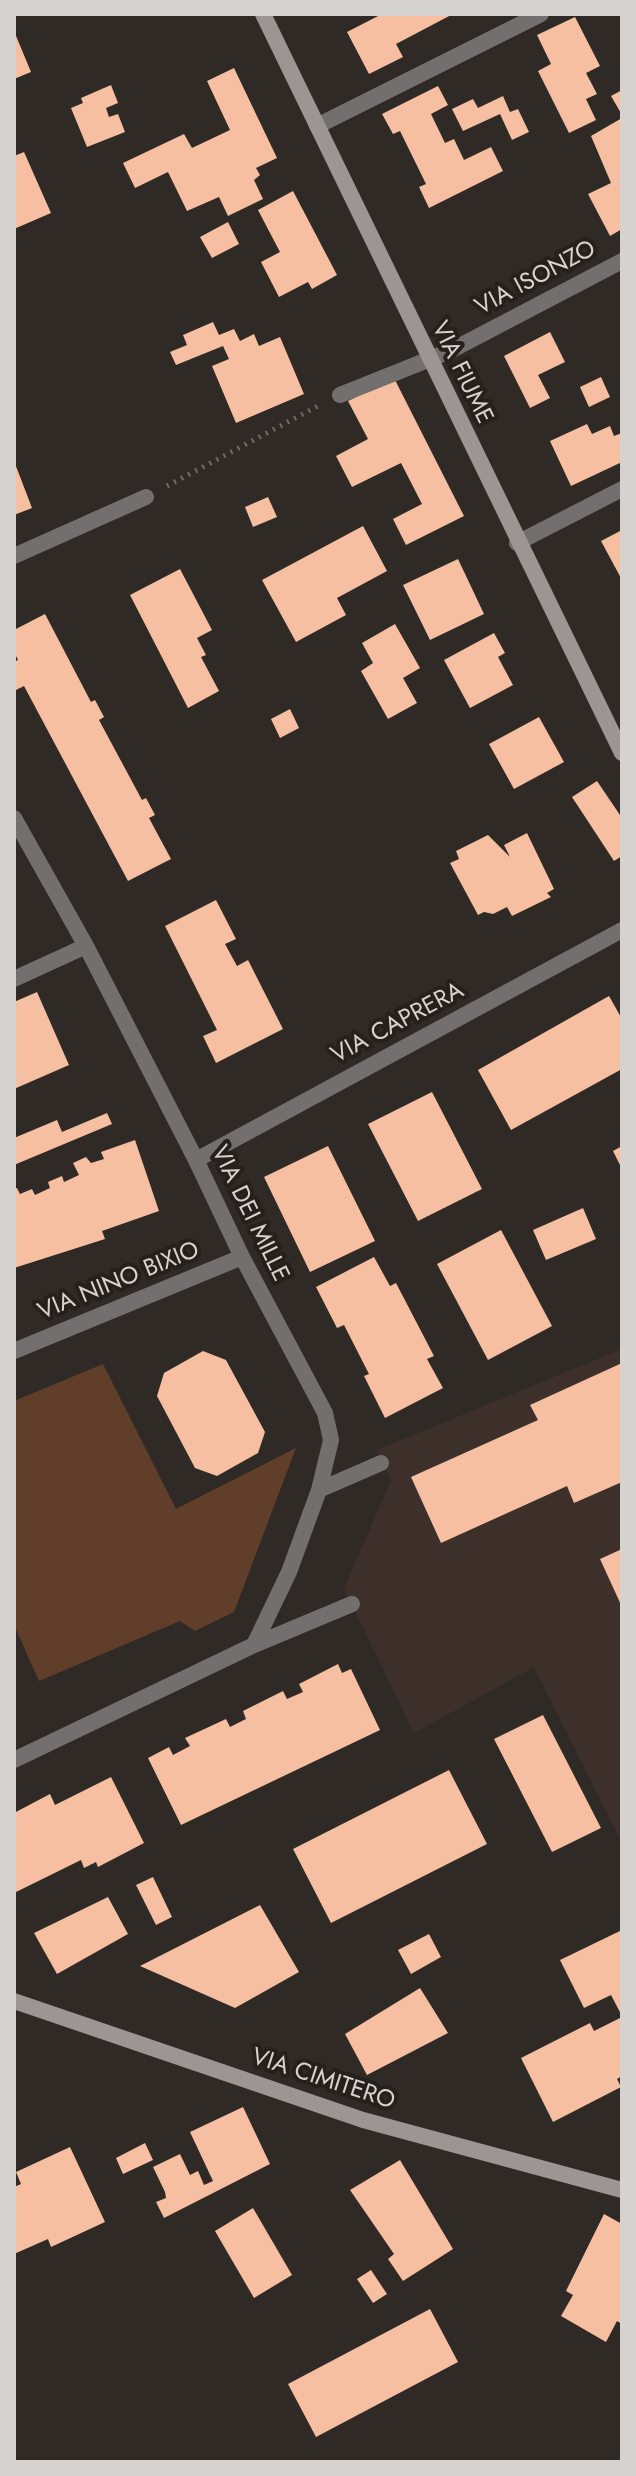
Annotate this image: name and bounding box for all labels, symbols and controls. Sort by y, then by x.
street label: VIA ISONZO [471,235,601,323]
street label: VIA FIUME [424,317,498,429]
street label: VIA CAPRERA [327,977,469,1071]
street label: VIA DEI MILLE [204,1141,294,1287]
street label: VIA NINO BIXIO [34,1237,204,1327]
street label: VIA CIMITERO [248,2043,398,2117]

